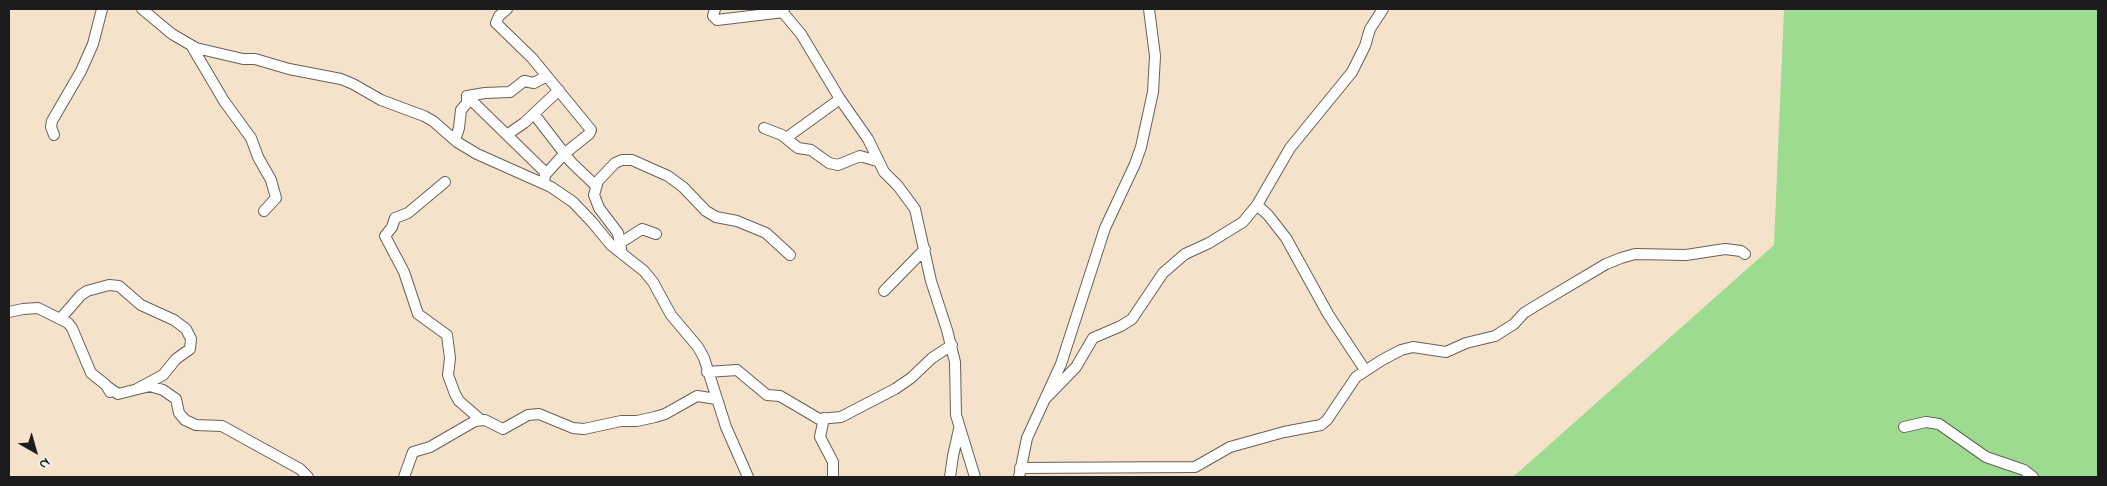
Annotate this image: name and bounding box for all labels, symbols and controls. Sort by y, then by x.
north arrow [10,426,60,476]
text: N [34,452,55,474]

